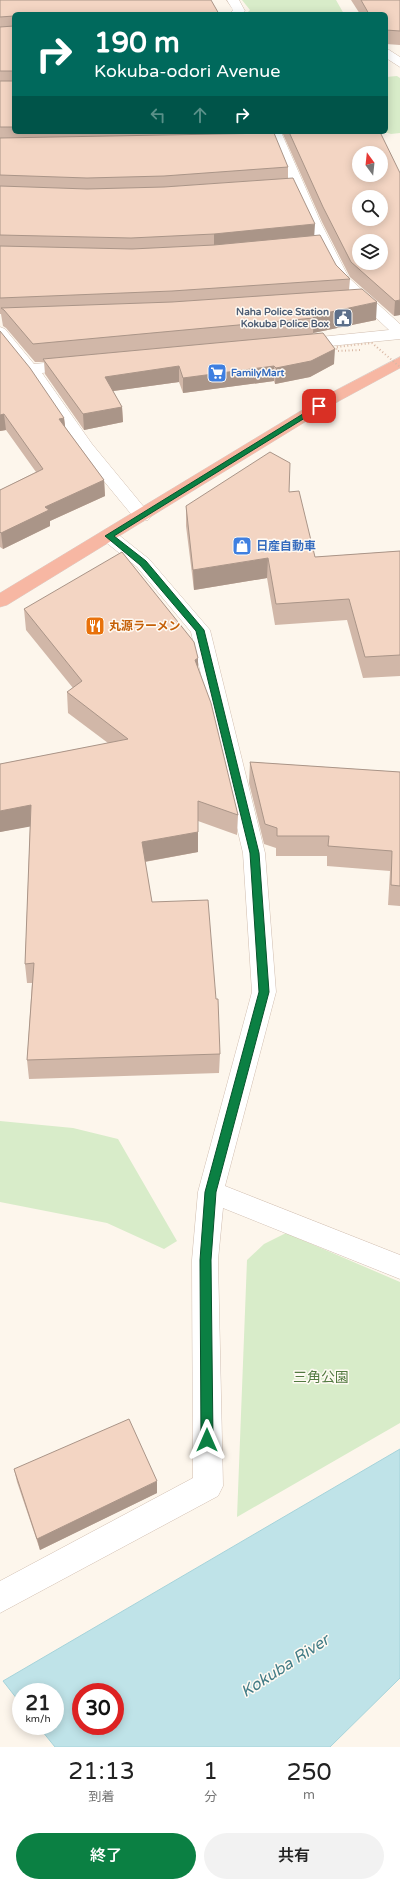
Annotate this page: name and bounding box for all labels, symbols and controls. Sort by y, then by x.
text: 190 m [94,26,180,60]
icon: right [28,28,80,80]
text: Kokuba-odori Avenue [94,60,280,82]
icon: left [147,104,169,126]
icon: ahead [189,104,211,126]
icon: right [231,104,253,126]
north arrow [352,146,388,182]
map controls [352,146,388,270]
button: search [352,190,388,226]
button: layers [352,234,388,270]
place label: Naha Police Station Kokuba Police Box [236,306,330,330]
public building icon: Naha Police Station Kokuba Police Box [332,307,354,329]
supermarket icon: FamilyMart [206,362,228,384]
place label: FamilyMart [231,367,284,379]
pin [302,389,336,423]
icon: arrive [308,395,330,417]
shop icon: 日産自動車 [231,535,253,557]
place label: 日産自動車 [256,539,316,553]
restaurant icon: 丸源ラーメン [84,615,106,637]
place label: 丸源ラーメン [109,619,181,633]
park label: 三角公園 [293,1369,349,1386]
position arrow [186,1419,228,1461]
water label: Kokuba River [237,1629,334,1702]
speed limit sign: 30 [72,1683,124,1735]
text: 21 [25,1692,51,1716]
text: km/h [25,1713,51,1725]
text: 21:13 [68,1757,135,1786]
text: 1 [203,1757,218,1786]
text: 250 [286,1758,332,1787]
text: m [303,1787,315,1803]
text: 到着 [89,1789,115,1805]
text: 分 [204,1789,217,1805]
button: 終了 [16,1833,196,1879]
button: 共有 [204,1833,384,1879]

